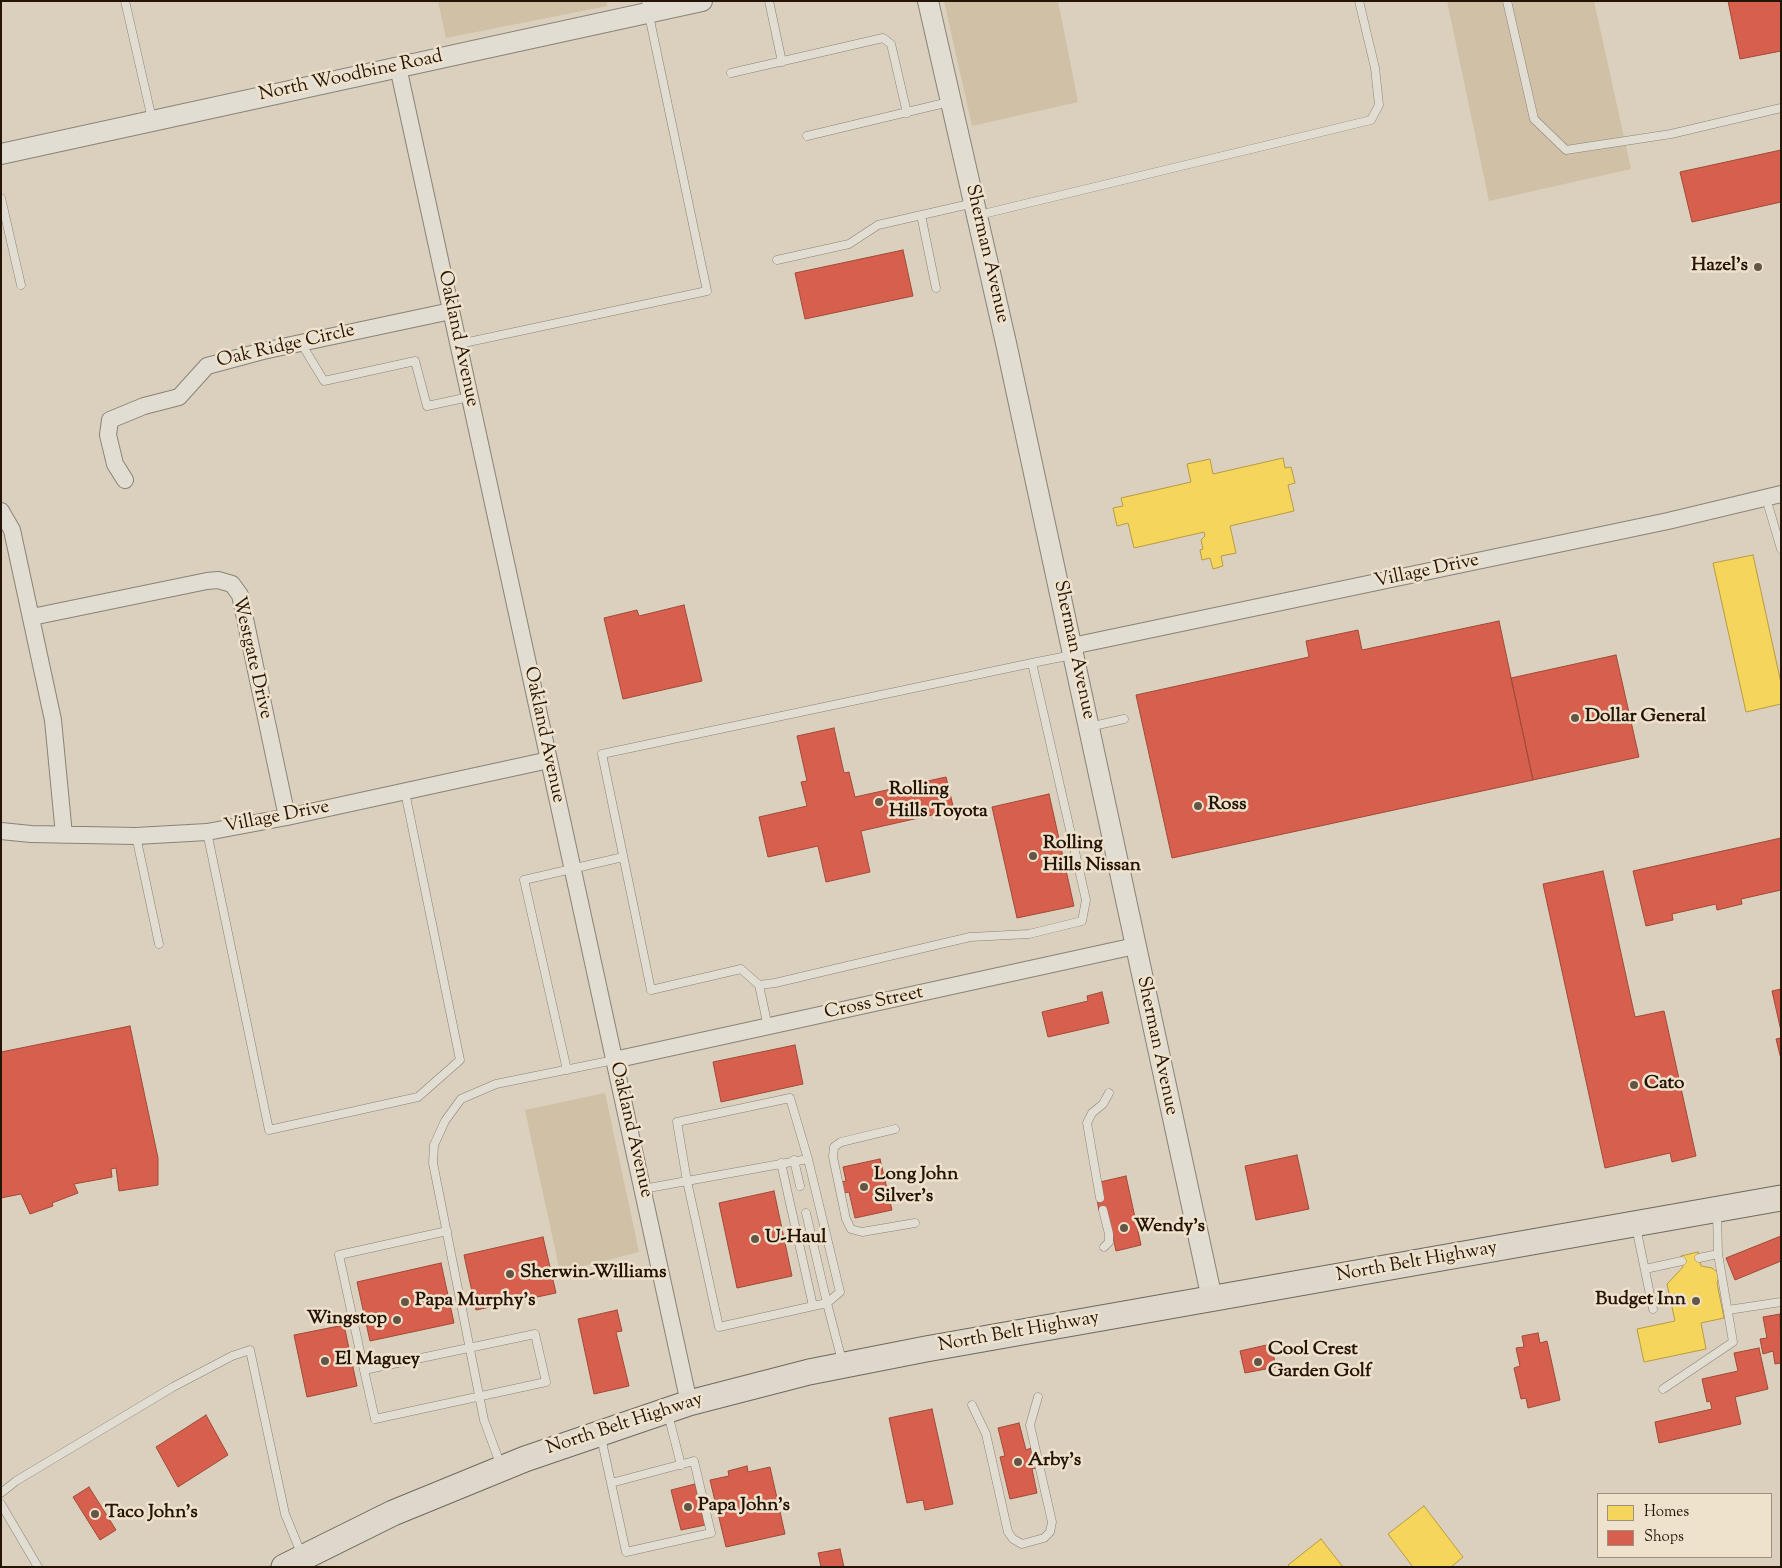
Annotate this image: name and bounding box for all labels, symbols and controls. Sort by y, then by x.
street label: North Woodbine Road [257,46,445,108]
street label: Sherman Avenue [959,183,1013,325]
place label: Hazel's [1691,256,1748,278]
marker: Hazel's [1752,261,1764,273]
street label: Oakland Avenue [431,269,483,409]
street label: Oak Ridge Circle [215,320,357,374]
street label: Village Drive [1373,550,1481,594]
street label: Sherman Avenue [1047,578,1099,722]
street label: Westgate Drive [226,595,276,721]
street label: Oakland Avenue [517,665,569,805]
place label: Dollar General [1585,707,1706,729]
marker: Dollar General [1569,712,1581,724]
place label: Rolling Hills Toyota [889,780,988,824]
place label: Ross [1208,795,1246,817]
marker: Rolling Hills Toyota [873,796,885,808]
street label: Village Drive [223,797,331,839]
marker: Ross [1192,800,1204,812]
place label: Rolling Hills Nissan [1043,834,1141,878]
marker: Rolling Hills Nissan [1027,850,1039,862]
street label: Sherman Avenue [1130,974,1182,1118]
street label: Cross Street [822,982,926,1026]
street label: Oakland Avenue [603,1060,657,1200]
place label: Cato [1644,1074,1685,1096]
marker: Cato [1628,1079,1640,1091]
place label: Long John Silver's [874,1165,958,1209]
marker: Long John Silver's [858,1181,870,1193]
place label: Wendy's [1134,1217,1205,1239]
marker: Wendy's [1118,1222,1130,1234]
place label: U-Haul [765,1228,826,1250]
marker: U-Haul [749,1233,761,1245]
street label: North Belt Highway [1335,1238,1499,1288]
place label: Sherwin-Williams [520,1263,666,1285]
marker: Sherwin-Williams [504,1268,516,1280]
place label: Budget Inn [1595,1290,1686,1312]
place label: Papa Murphy's [415,1291,535,1313]
marker: Budget Inn [1690,1295,1702,1307]
marker: Papa Murphy's [399,1296,411,1308]
street label: North Belt Highway [937,1308,1101,1358]
place label: Wingstop [307,1309,387,1331]
marker: Wingstop [391,1314,403,1326]
place label: Cool Crest Garden Golf [1268,1340,1372,1384]
place label: El Maguey [335,1350,420,1372]
marker: El Maguey [319,1355,331,1367]
marker: Cool Crest Garden Golf [1252,1356,1264,1368]
street label: North Belt Highway [544,1389,706,1461]
place label: Arby's [1028,1451,1081,1473]
marker: Arby's [1012,1456,1024,1468]
legend [1597,1493,1772,1558]
place label: Papa John's [698,1496,790,1518]
marker: Papa John's [682,1501,694,1513]
text: Homes [1644,1502,1689,1523]
place label: Taco John's [105,1503,198,1525]
marker: Taco John's [89,1508,101,1520]
text: Shops [1644,1527,1684,1548]

